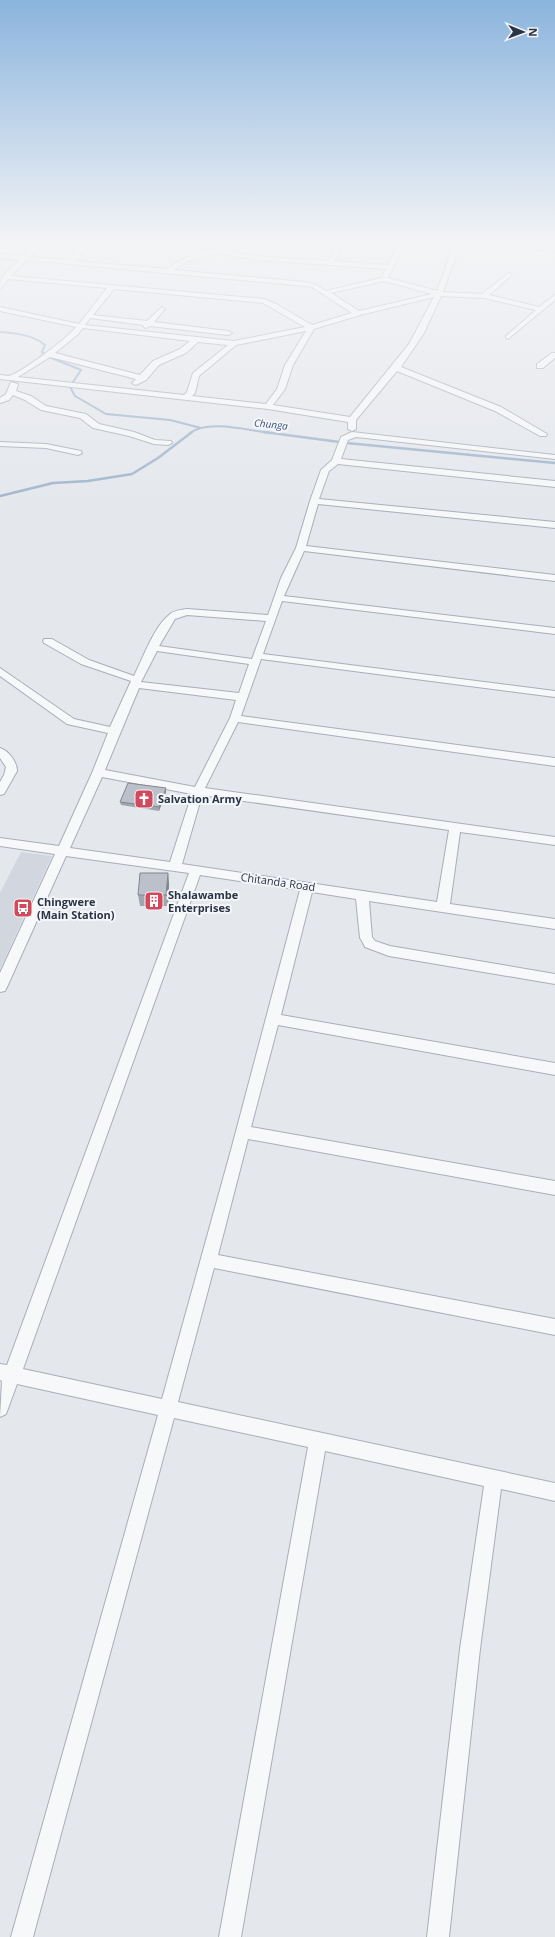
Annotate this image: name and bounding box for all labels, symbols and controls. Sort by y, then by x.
north arrow [503,12,543,52]
text: N [526,28,541,37]
water label: Chunga [253,415,289,433]
church icon: Salvation Army [133,788,155,810]
place label: Salvation Army [158,791,242,806]
street label: Chitanda Road [240,869,316,894]
place label: Shalawambe Enterprises [168,887,239,915]
building icon: Shalawambe Enterprises [143,890,165,912]
place label: Chingwere (Main Station) [37,894,115,922]
bus stop icon: Chingwere (Main Station) [12,897,34,919]

